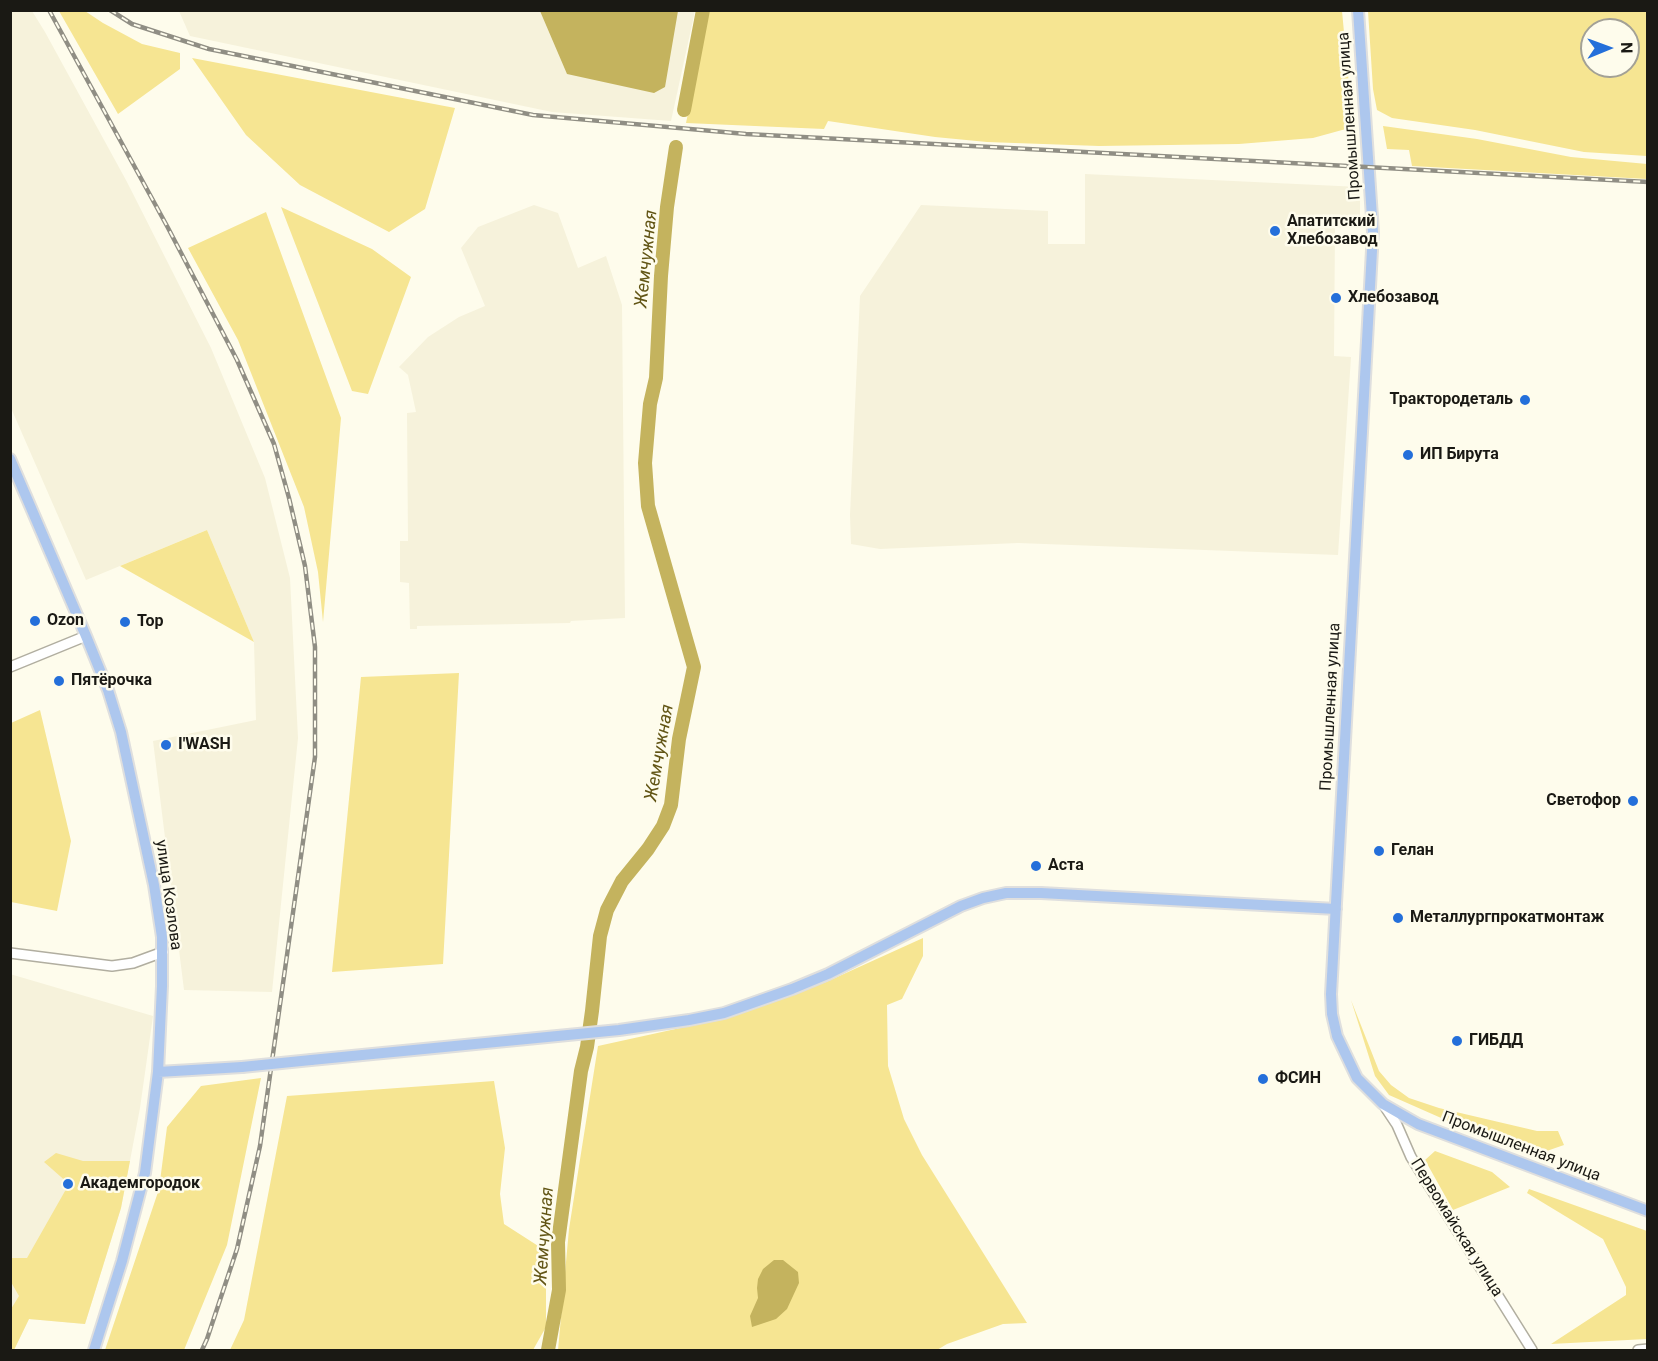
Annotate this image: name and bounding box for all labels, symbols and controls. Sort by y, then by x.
north arrow [1580,18,1640,78]
street label: Промышленная улица [1335,31,1365,201]
text: N [1617,42,1636,54]
water label: Жемчужная [631,209,663,309]
place label: Апатитский Хлебозавод [1287,212,1378,250]
marker: Апатитский Хлебозавод [1268,224,1282,238]
place label: Хлебозавод [1348,288,1439,308]
marker: Хлебозавод [1329,291,1343,305]
place label: Трактородеталь [1390,390,1513,410]
marker: Трактородеталь [1518,393,1532,407]
place label: ИП Бирута [1420,445,1499,465]
marker: ИП Бирута [1401,448,1415,462]
place label: Ozon [47,611,84,631]
place label: Тор [137,612,164,632]
marker: Ozon [28,614,42,628]
marker: Тор [118,615,132,629]
street label: Промышленная улица [1317,622,1345,792]
place label: Пятёрочка [71,671,152,691]
marker: Пятёрочка [52,674,66,688]
water label: Жемчужная [641,703,679,803]
place label: I'WASH [178,735,231,755]
marker: I'WASH [159,738,173,752]
place label: Светофор [1546,791,1621,811]
marker: Светофор [1626,794,1640,808]
street label: улица Козлова [151,838,185,952]
place label: Гелан [1391,841,1434,861]
marker: Гелан [1372,844,1386,858]
place label: Аста [1048,856,1084,876]
marker: Аста [1029,859,1043,873]
place label: Металлургпрокатмонтаж [1410,908,1604,928]
marker: Металлургпрокатмонтаж [1391,911,1405,925]
place label: ГИБДД [1469,1031,1523,1051]
marker: ГИБДД [1450,1034,1464,1048]
place label: ФСИН [1275,1069,1321,1089]
marker: ФСИН [1256,1072,1270,1086]
street label: Промышленная улица [1439,1108,1603,1186]
street label: Первомайская улица [1406,1155,1506,1301]
place label: Академгородок [80,1174,200,1194]
marker: Академгородок [61,1177,75,1191]
water label: Жемчужная [531,1186,559,1286]

